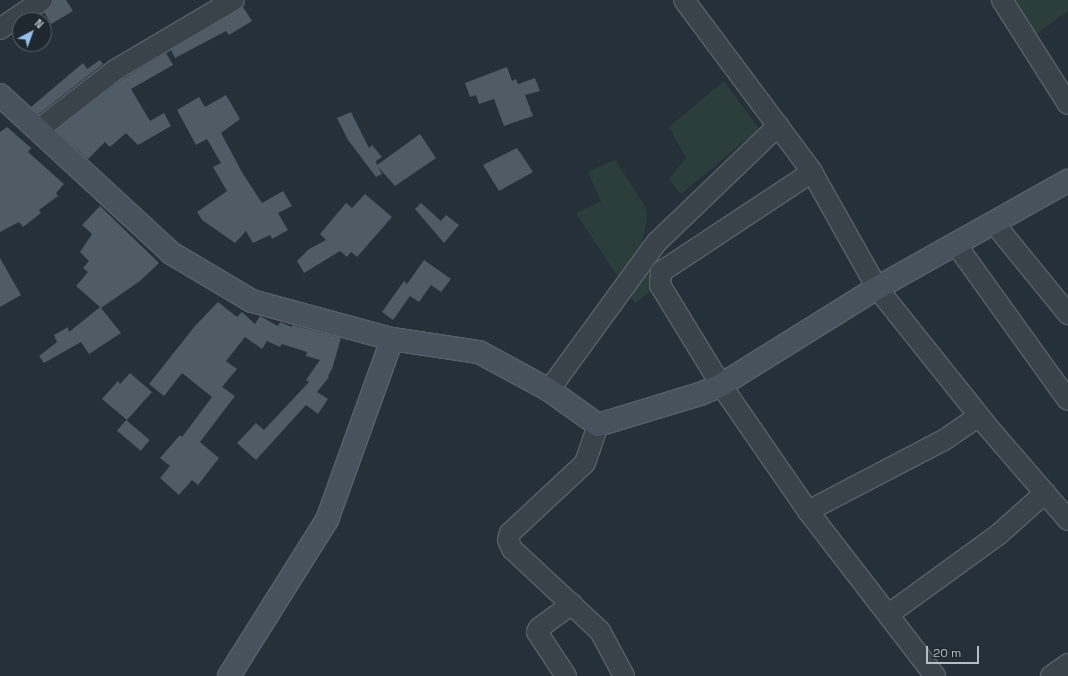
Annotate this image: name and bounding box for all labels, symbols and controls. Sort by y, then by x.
north arrow [12,12,52,52]
text: N [32,16,47,31]
scale bar [928,638,981,664]
text: 20 m [933,645,961,661]

